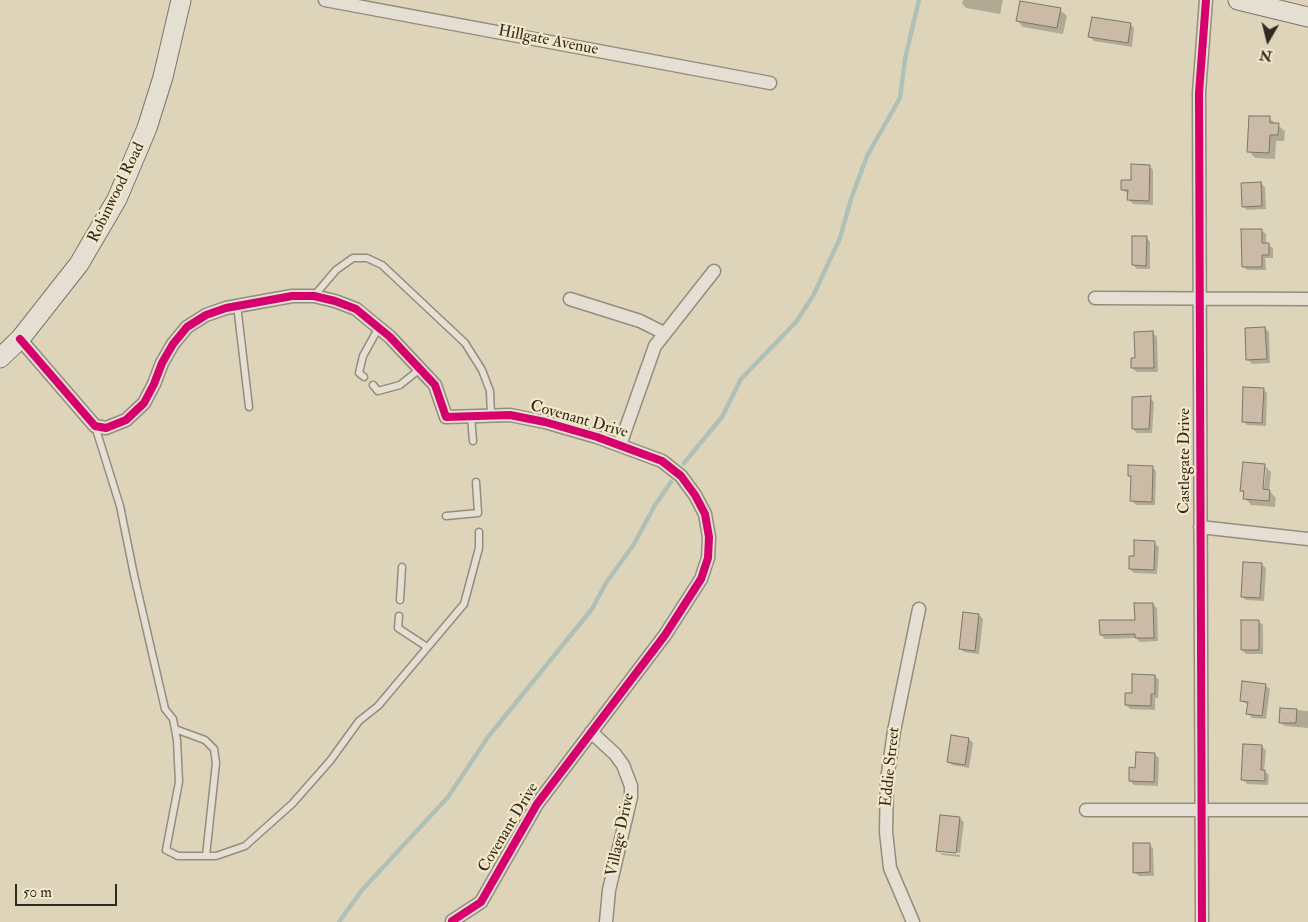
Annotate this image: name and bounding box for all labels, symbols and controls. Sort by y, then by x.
north arrow [1243,15,1293,65]
street label: Hillgate Avenue [496,22,600,60]
text: N [1258,46,1273,65]
street label: Robinwood Road [84,140,150,246]
street label: Covenant Drive [528,397,630,443]
street label: Castlegate Drive [1176,408,1196,514]
street label: Eddie Street [877,726,905,808]
street label: Covenant Drive [475,780,543,876]
street label: Village Drive [603,792,639,878]
scale bar [18,874,120,906]
text: 50 m [23,883,52,902]

